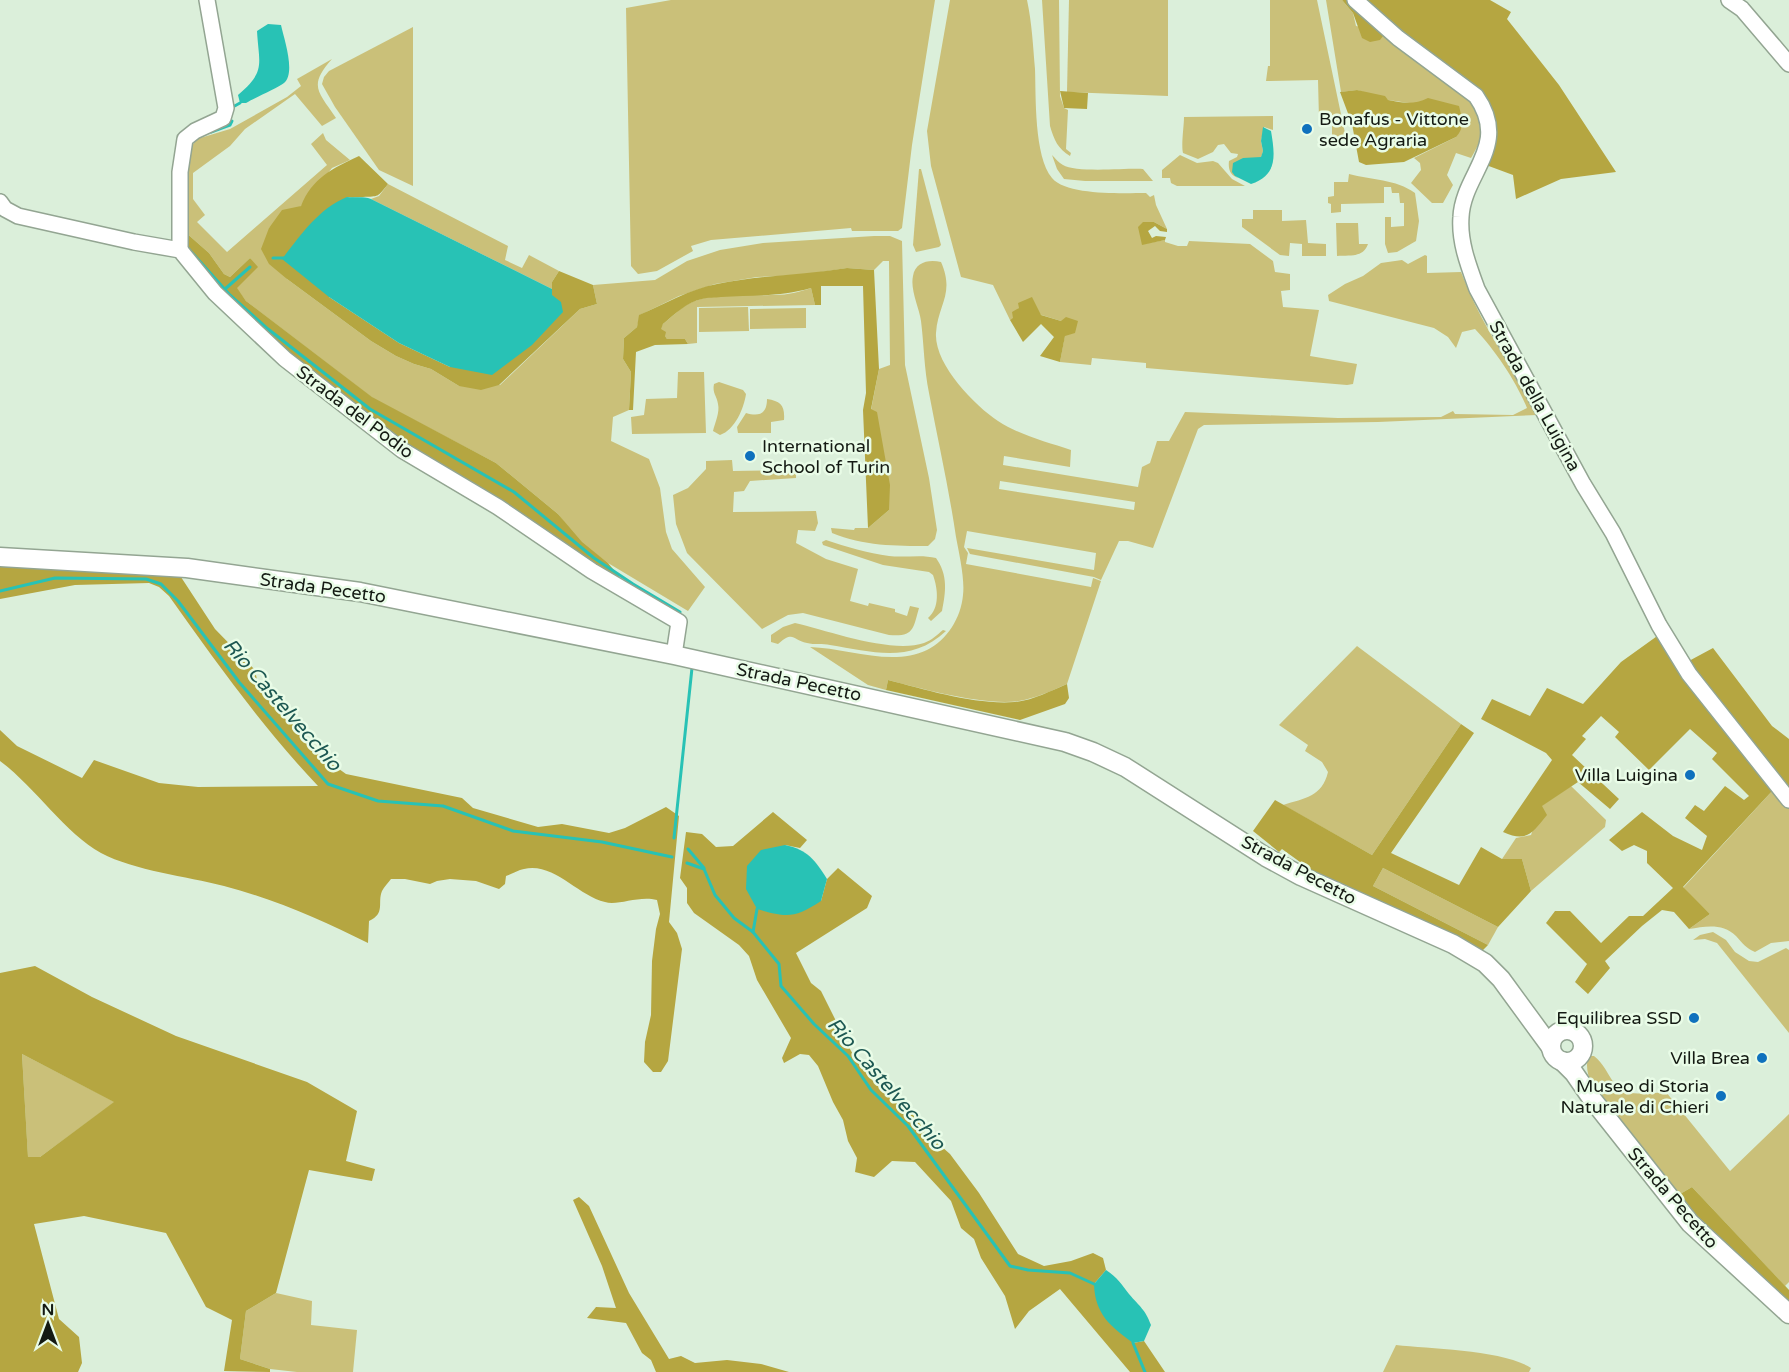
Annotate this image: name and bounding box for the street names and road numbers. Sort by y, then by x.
street label: Strada della Luigina [1484,317,1586,475]
street label: Strada del Podio [292,361,418,463]
street label: Strada Pecetto [259,568,387,608]
street label: Strada Pecetto [735,658,863,706]
street label: Strada Pecetto [1238,830,1360,910]
street label: Strada Pecetto [1623,1143,1723,1253]

